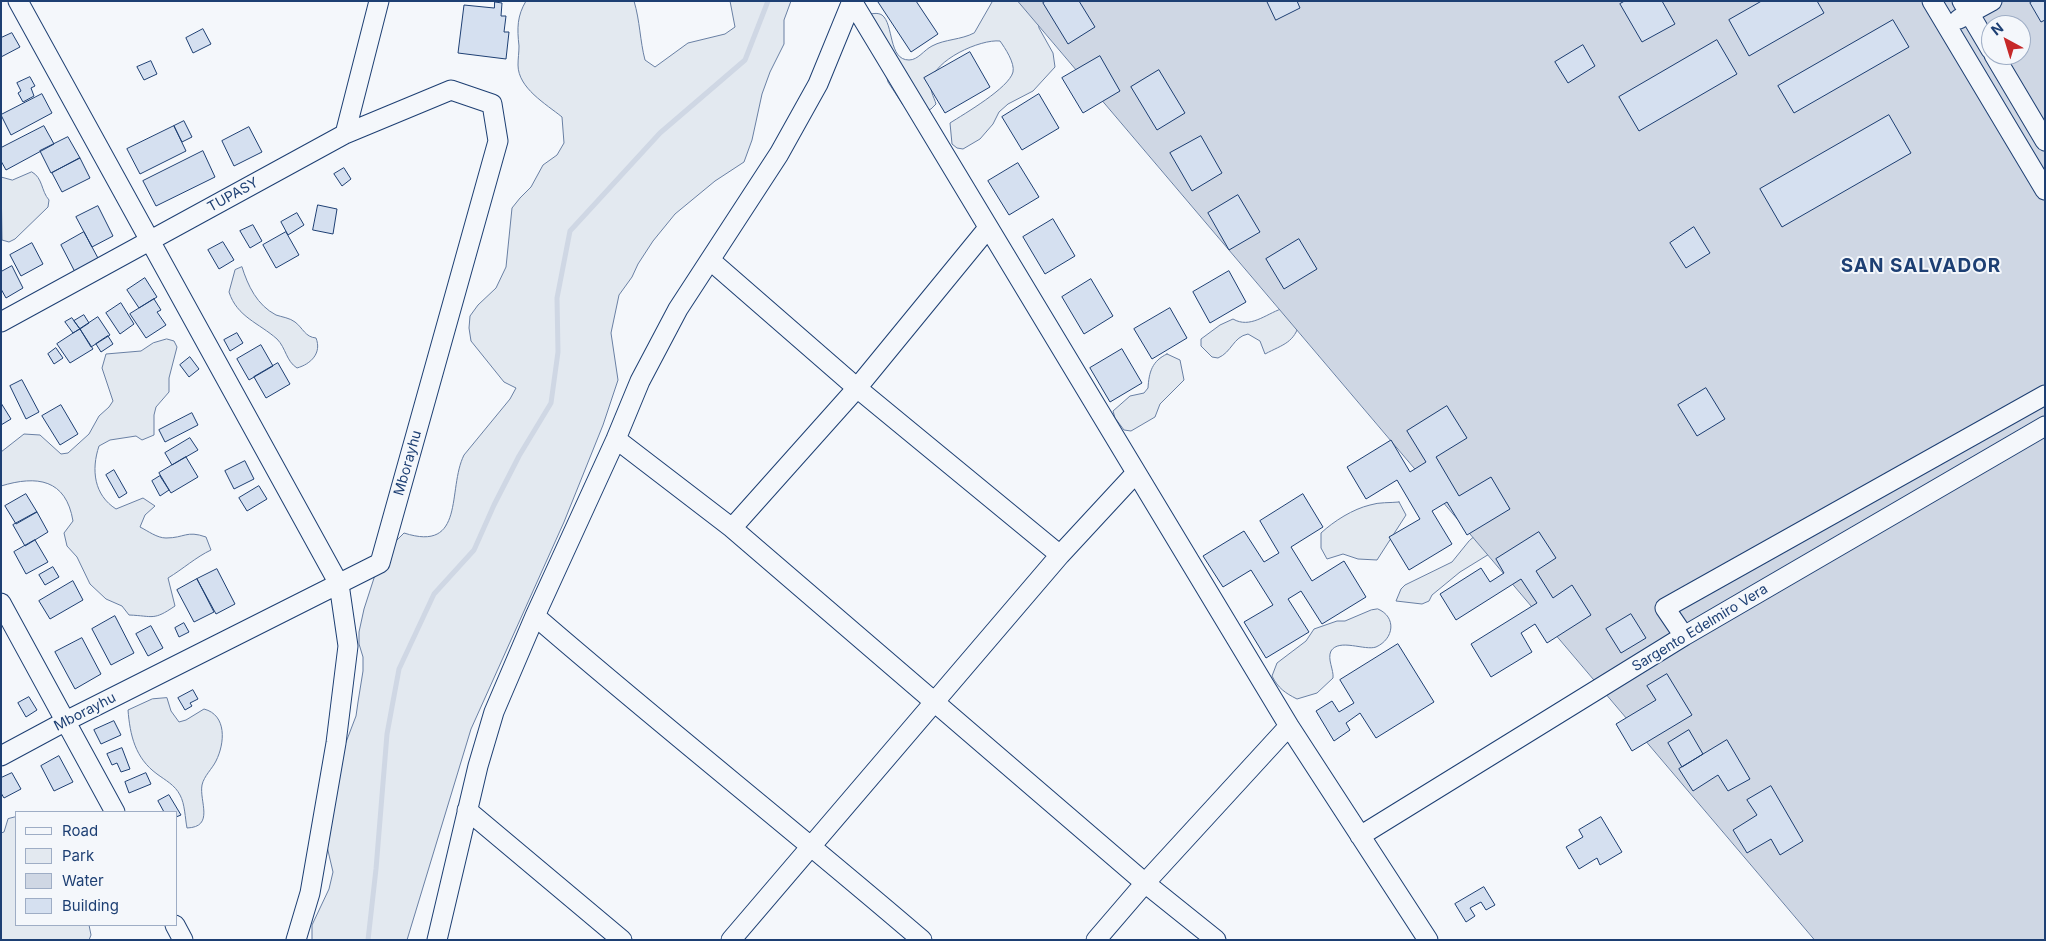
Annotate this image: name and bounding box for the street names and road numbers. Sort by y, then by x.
street label: TUPASY [205,174,261,216]
street label: Mborayhu [391,428,425,498]
street label: Sargento Edelmiro Vera [1629,581,1771,675]
street label: Mborayhu [51,689,119,735]

